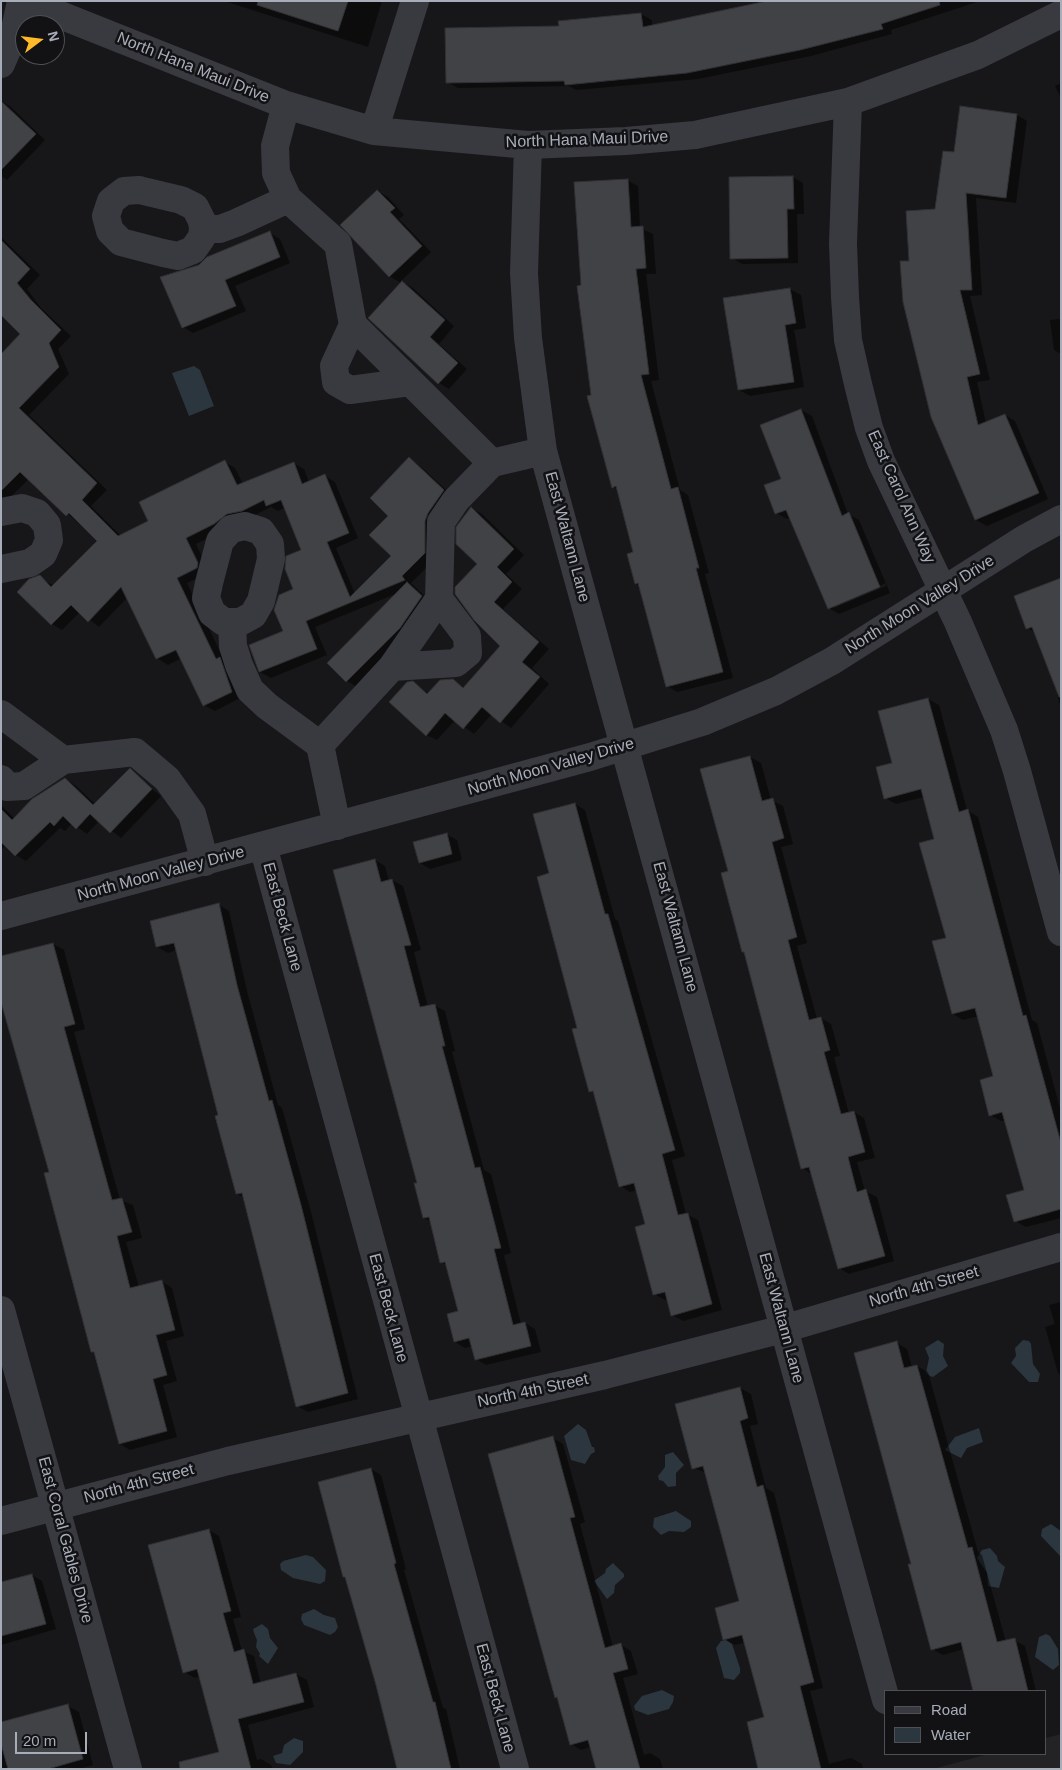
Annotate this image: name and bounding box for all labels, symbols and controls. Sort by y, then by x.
north arrow [15,15,65,65]
text: N [44,29,63,43]
street label: North Hana Maui Drive [114,29,272,107]
street label: North Hana Maui Drive [505,128,669,152]
street label: East Carol Ann Way [863,428,939,566]
street label: East Waltann Lane [540,470,594,604]
street label: North Moon Valley Drive [842,551,998,659]
street label: North Moon Valley Drive [466,734,636,800]
street label: North Moon Valley Drive [75,842,247,906]
street label: East Beck Lane [258,860,306,974]
street label: East Waltann Lane [648,860,702,994]
street label: East Beck Lane [364,1251,412,1365]
street label: East Waltann Lane [754,1251,808,1385]
street label: North 4th Street [867,1262,981,1312]
street label: North 4th Street [476,1370,590,1412]
street label: East Coral Gables Drive [34,1455,96,1625]
street label: North 4th Street [82,1460,196,1508]
street label: East Beck Lane [471,1641,519,1755]
legend [884,1690,1047,1755]
text: Road [931,1701,967,1718]
scale bar [18,1722,90,1754]
text: Water [931,1726,970,1743]
text: 20 m [23,1732,56,1749]

